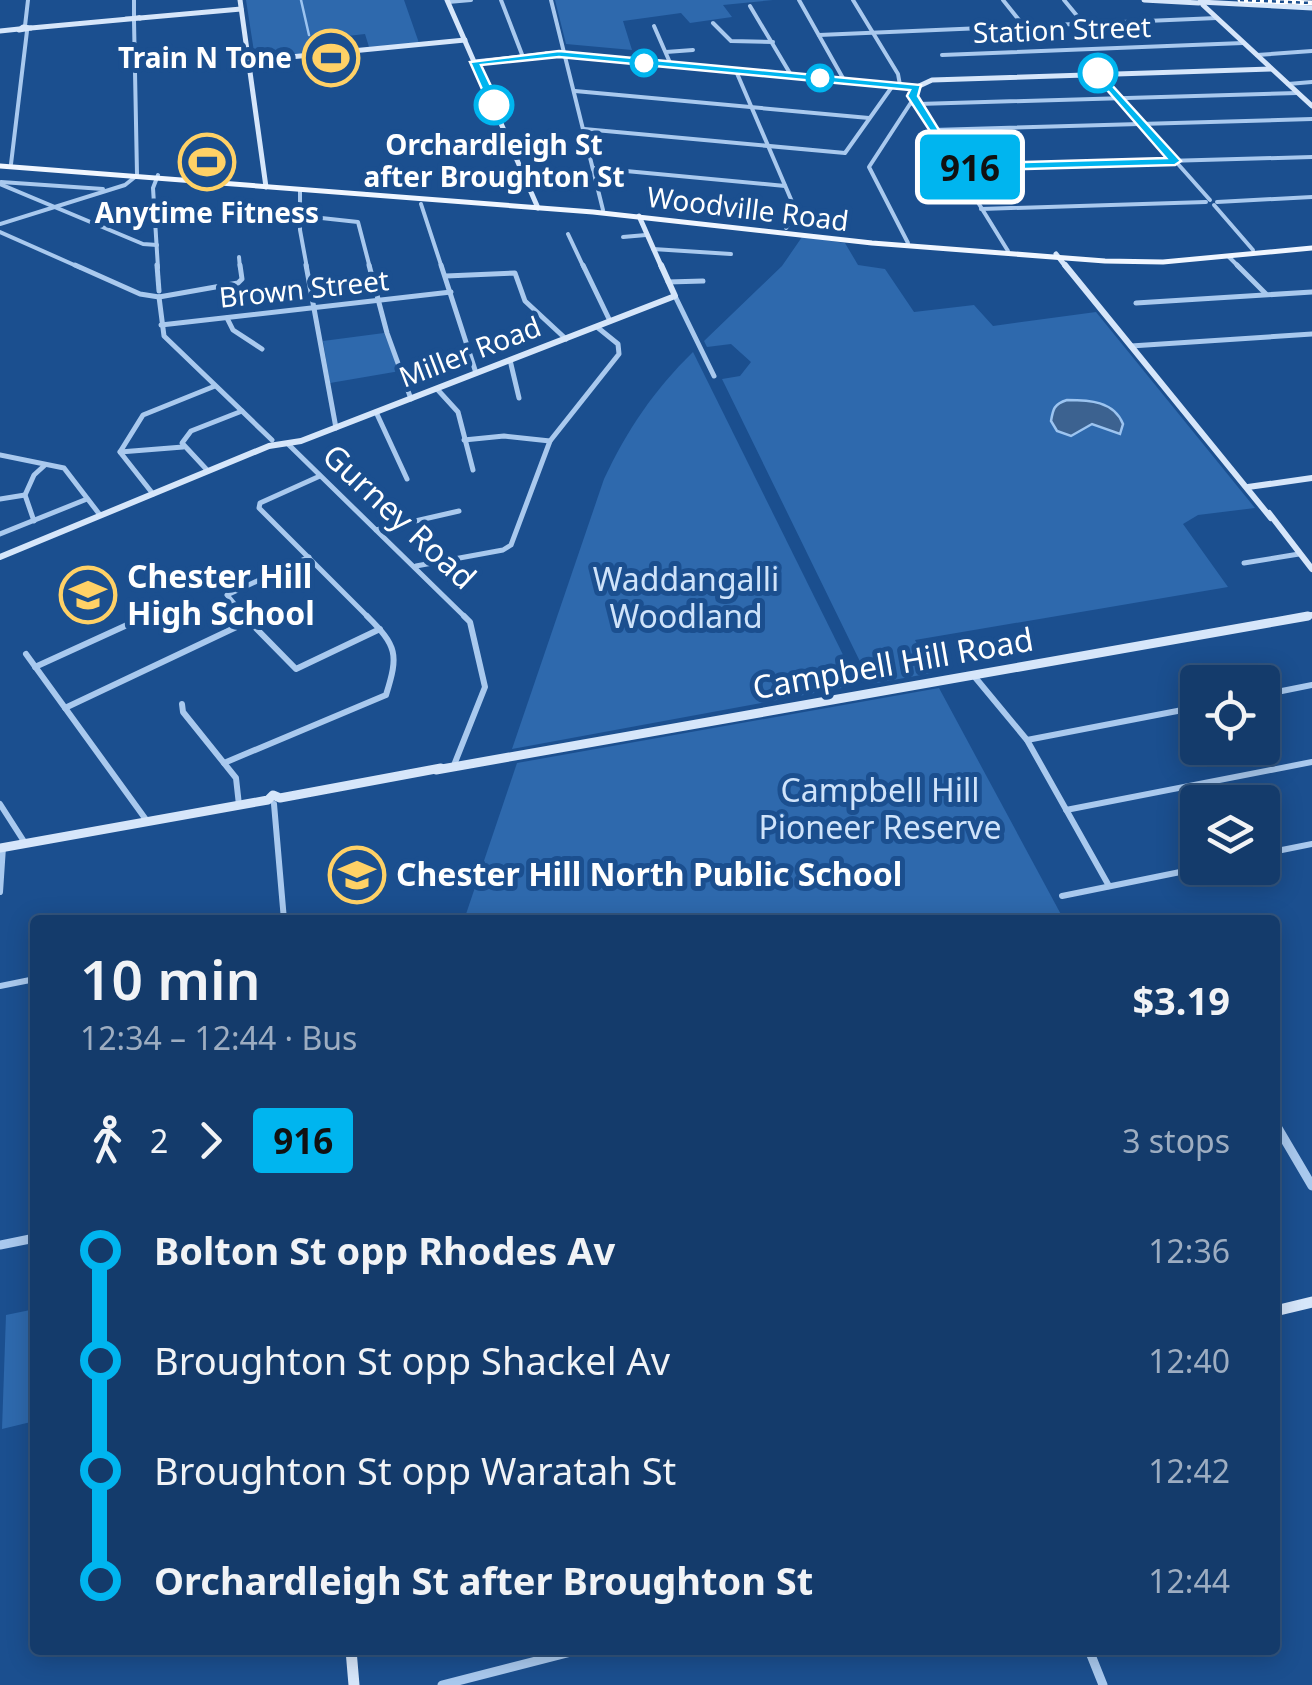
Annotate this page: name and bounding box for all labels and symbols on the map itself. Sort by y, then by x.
street label: Station Street [972,7,1152,51]
sports icon: Train N Tone [301,28,361,88]
place label: Train N Tone [118,38,292,76]
unlabelled marker [631,50,657,76]
unlabelled marker [1079,54,1117,92]
unlabelled marker [807,65,833,91]
marker: Orchardleigh St after Broughton St [475,86,513,124]
place label: Orchardleigh St after Broughton St [363,125,625,195]
sports icon: Anytime Fitness [177,132,237,192]
line badge: 916 [912,134,1028,200]
street label: Woodville Road [645,177,851,239]
place label: Anytime Fitness [95,193,319,231]
street label: Brown Street [217,260,391,316]
street label: Miller Road [393,307,546,396]
street label: Gurney Road [314,434,486,598]
place label: Chester Hill High School [127,554,315,634]
park label: Waddangalli Woodland [593,557,779,637]
school or university icon: Chester Hill High School [58,565,118,625]
street label: Campbell Hill Road [749,617,1036,708]
park label: Campbell Hill Pioneer Reserve [758,768,1002,848]
school or university icon: Chester Hill North Public School [327,845,387,905]
place label: Chester Hill North Public School [396,852,902,895]

